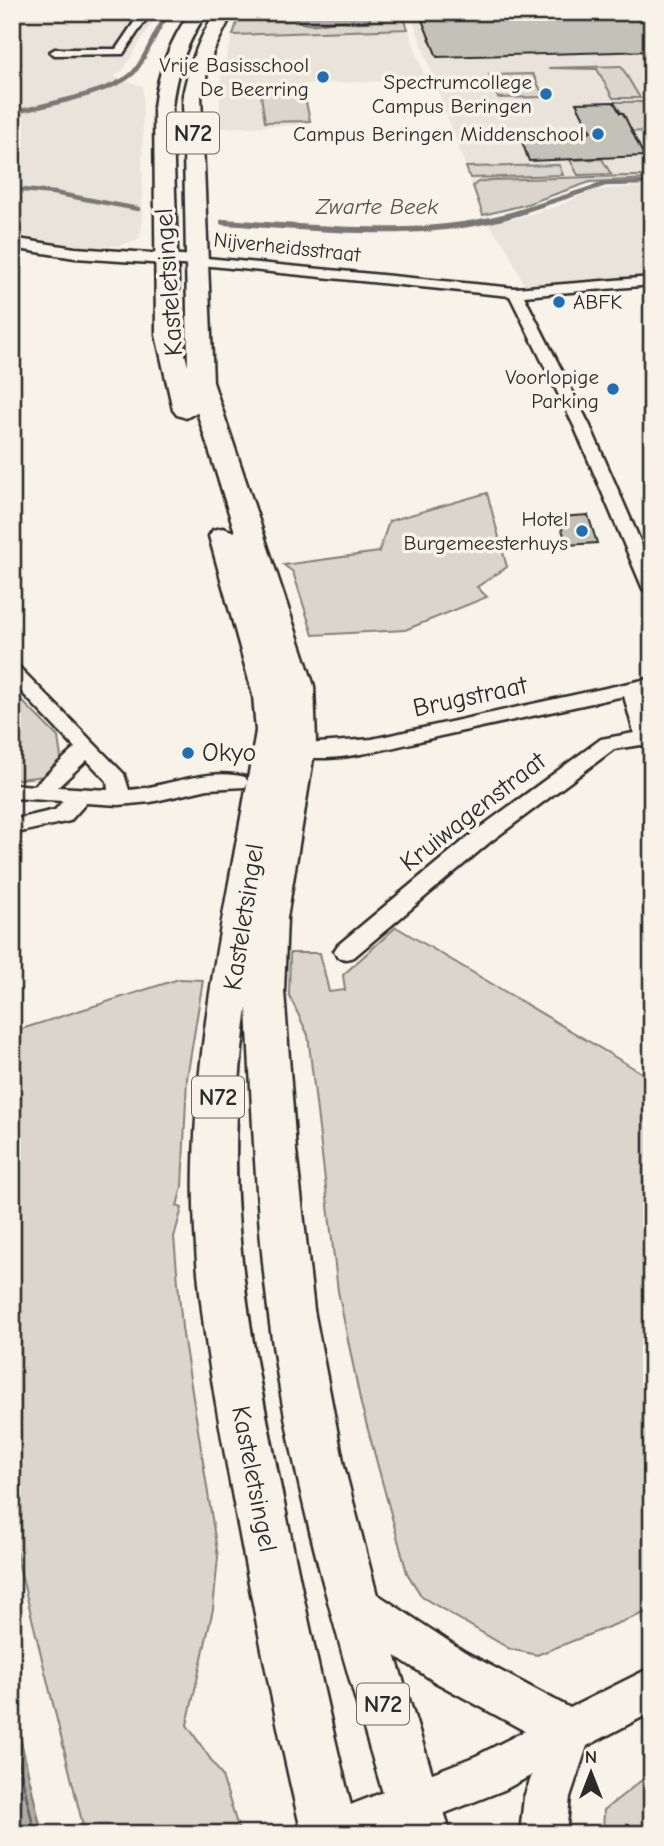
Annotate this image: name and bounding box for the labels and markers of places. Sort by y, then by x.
place label: Vrije Basisschool De Beerring [159,53,309,101]
marker: Vrije Basisschool De Beerring [315,69,331,85]
place label: Spectrumcollege Campus Beringen [372,70,532,118]
marker: Spectrumcollege Campus Beringen [538,86,554,102]
place label: Campus Beringen Middenschool [293,122,584,146]
marker: Campus Beringen Middenschool [590,126,606,142]
place label: ABFK [573,290,622,314]
marker: ABFK [551,294,567,310]
place label: Voorlopige Parking [505,365,599,413]
marker: Voorlopige Parking [605,381,621,397]
place label: Hotel Burgemeesterhuys [403,507,568,555]
marker: Hotel Burgemeesterhuys [574,523,590,539]
place label: Okyo [202,738,256,768]
marker: Okyo [180,745,196,761]

